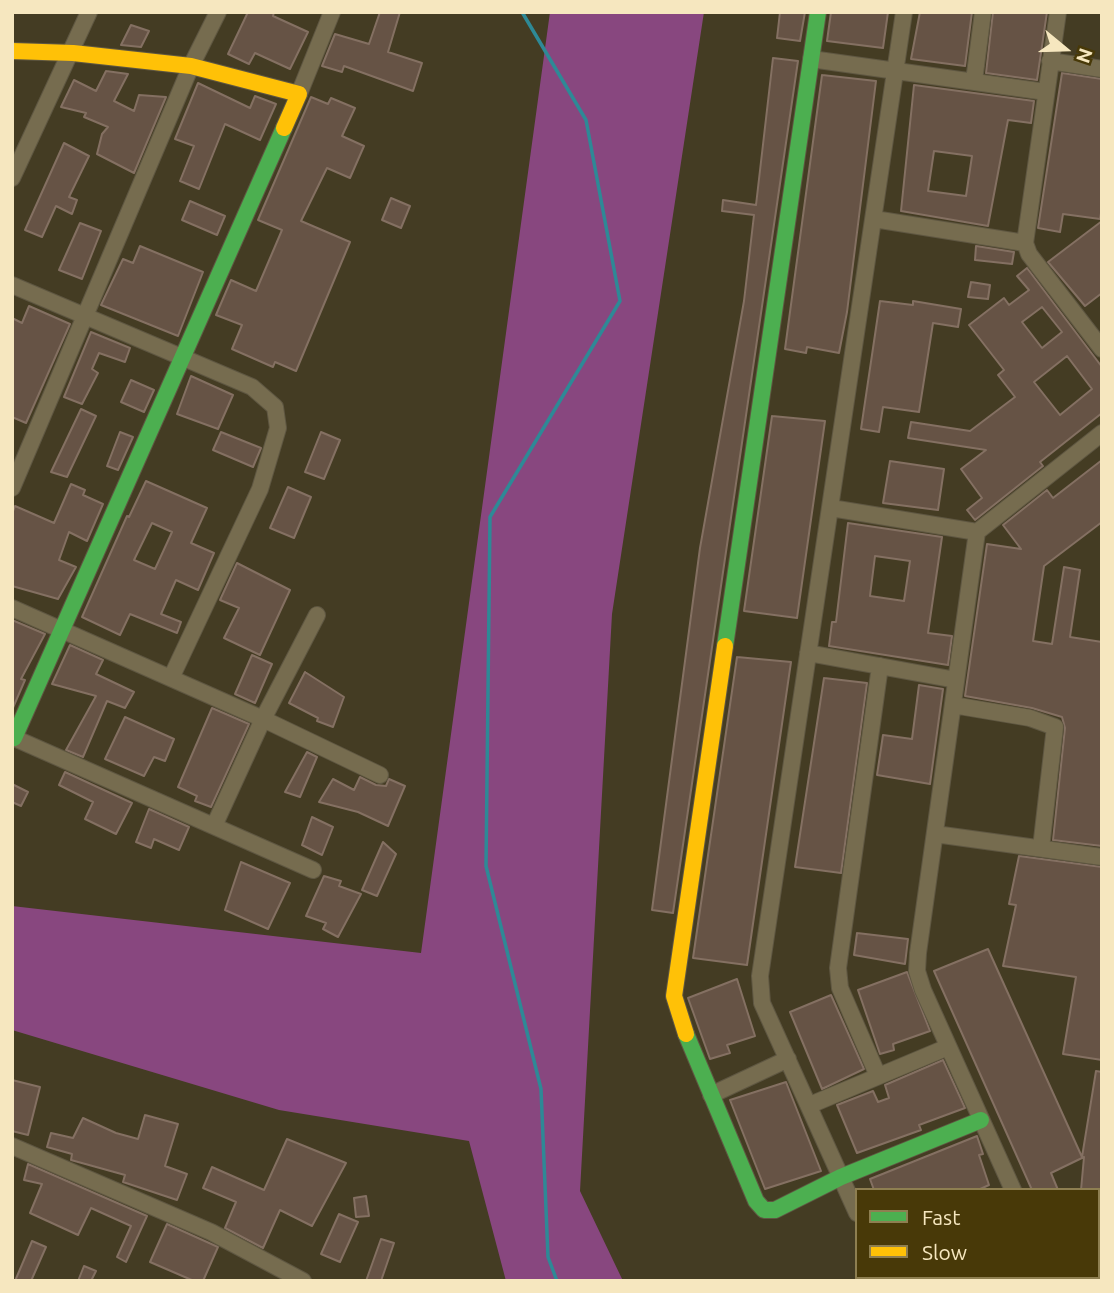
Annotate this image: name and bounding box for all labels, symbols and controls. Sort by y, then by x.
north arrow [1030,14,1100,84]
text: N [1072,46,1098,66]
legend [855,1188,1100,1279]
text: Fast [922,1205,960,1229]
text: Slow [922,1240,967,1264]

